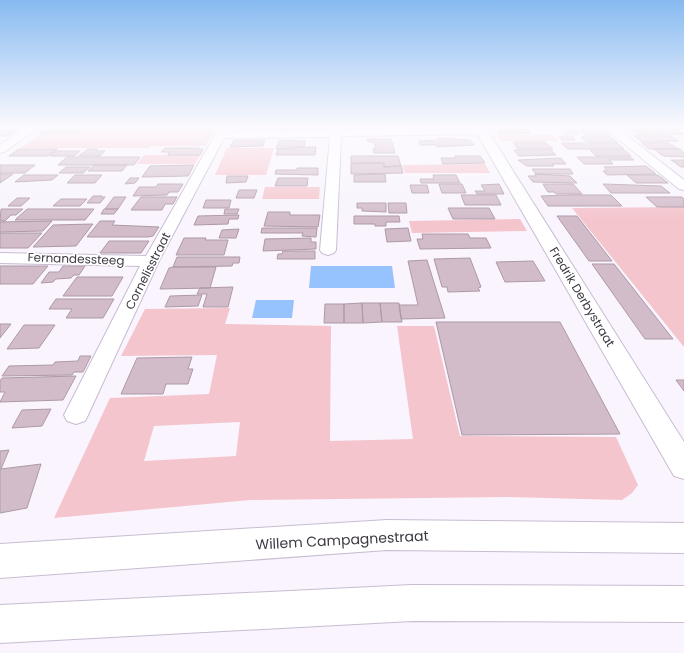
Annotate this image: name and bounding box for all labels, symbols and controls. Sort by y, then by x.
street label: Cornelisstraat [121,229,174,312]
street label: Fredrik Derbystraat [546,244,619,350]
street label: Fernandessteeg [27,248,125,269]
street label: Willem Campagnestraat [255,525,429,555]

